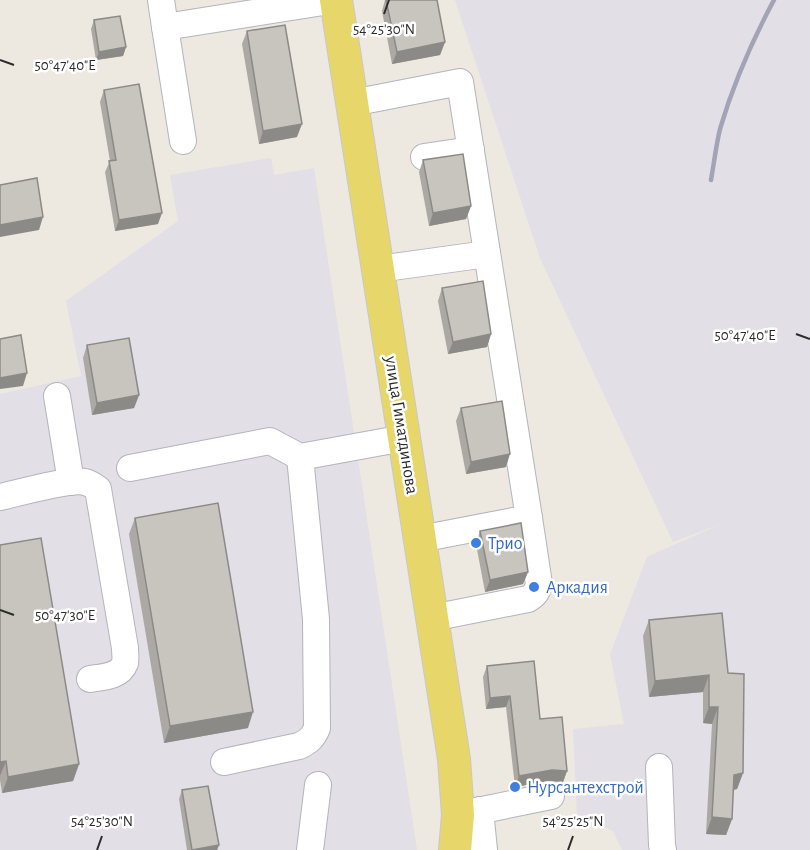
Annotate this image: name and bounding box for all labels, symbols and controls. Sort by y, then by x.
text: 54°25'30"N [353,22,415,37]
text: 50°47'40"E [34,58,96,73]
text: 50°47'40"E [714,328,776,343]
street label: улица Гиматдинова [381,354,421,495]
place label: Трио [488,535,523,553]
marker: Трио [469,536,483,550]
place label: Аркадия [546,579,608,597]
marker: Аркадия [527,580,541,594]
text: 50°47'30"E [35,608,95,623]
place label: Нурсантехстрой [527,779,644,797]
marker: Нурсантехстрой [508,780,522,794]
text: 54°25'30"N [71,814,133,829]
text: 54°25'25"N [542,814,604,829]

